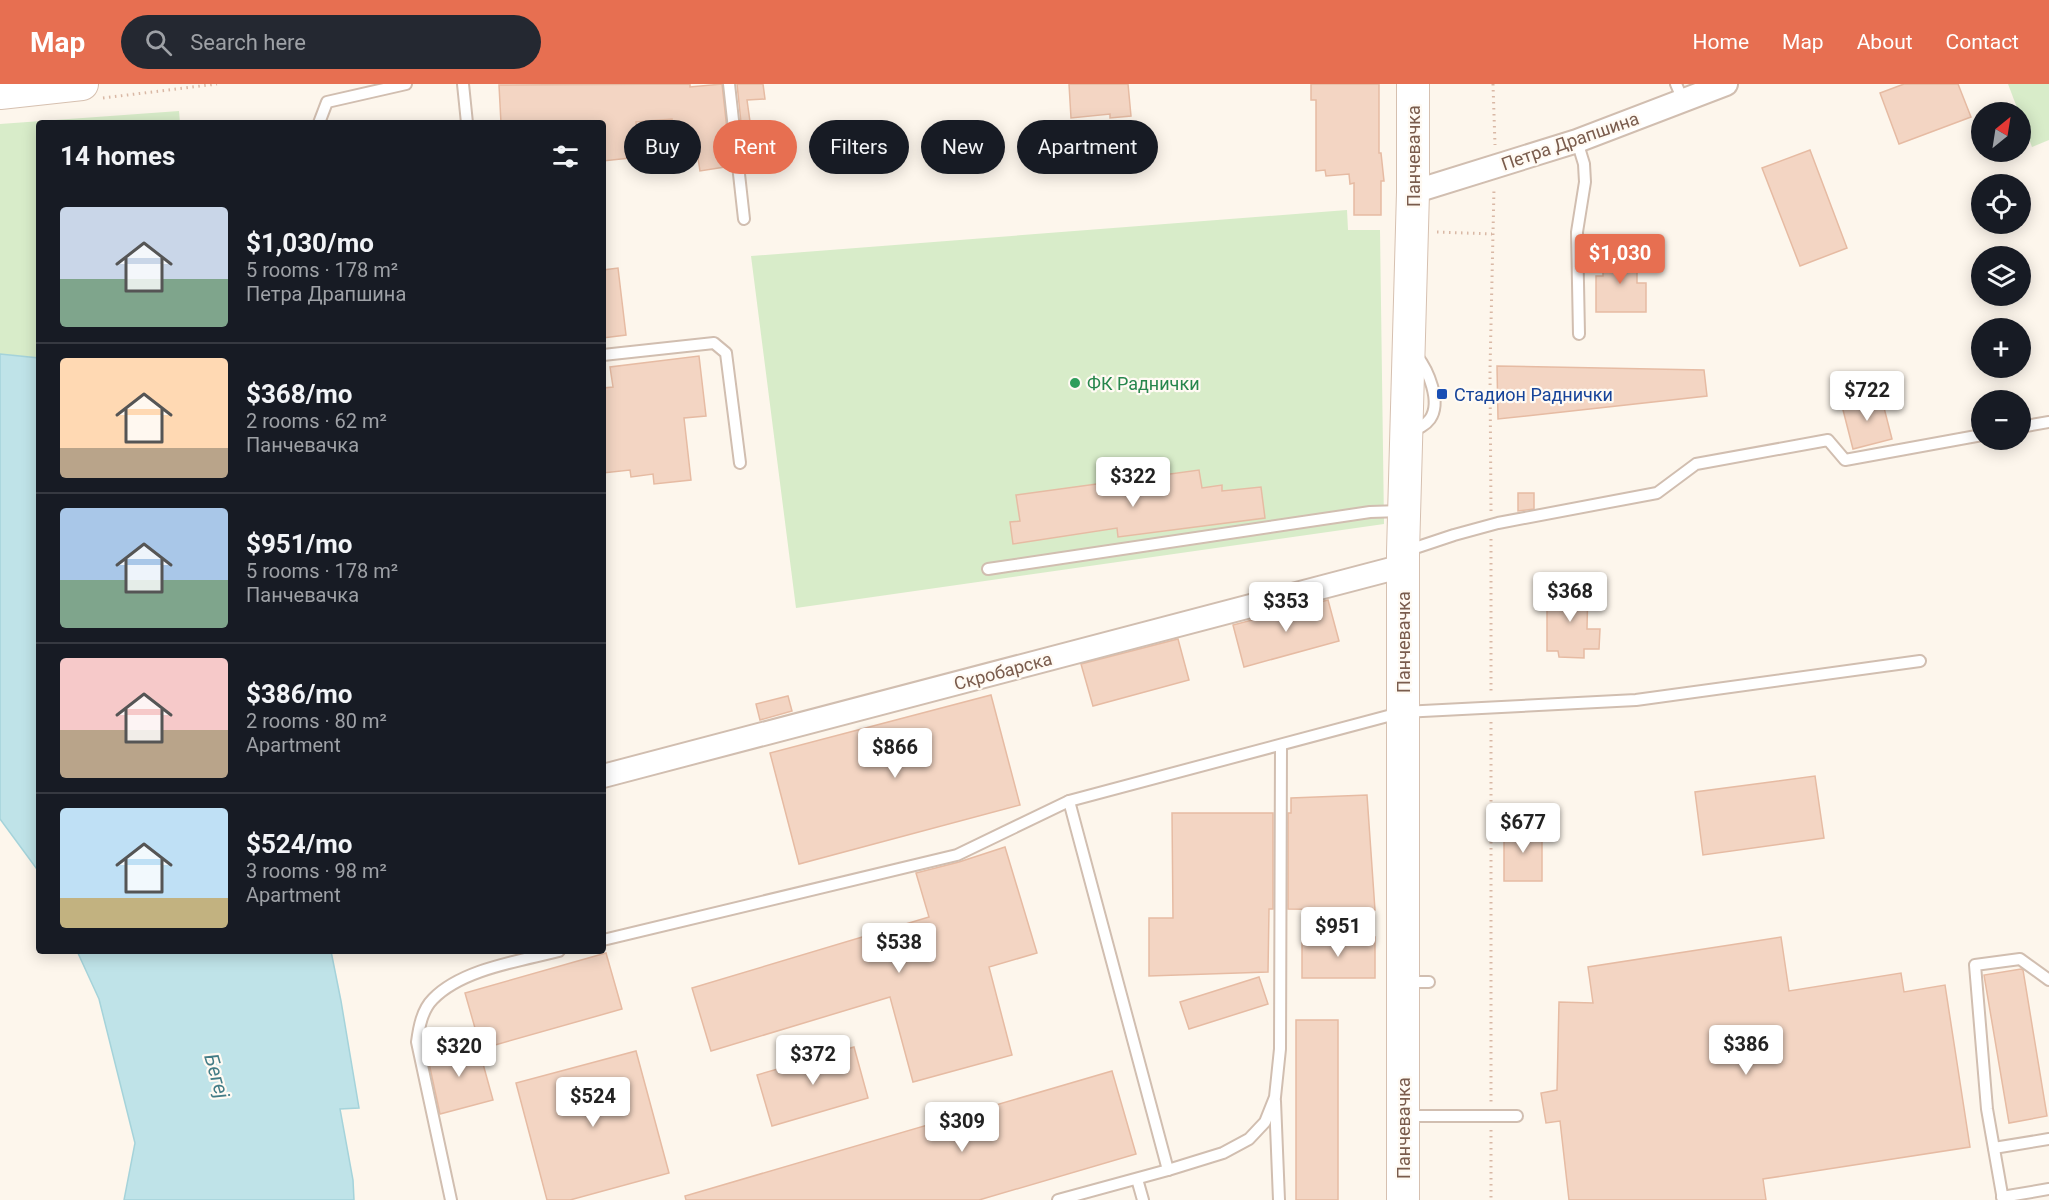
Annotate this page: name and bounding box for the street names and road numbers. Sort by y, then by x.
street label: Панчевачка [1403,105,1424,207]
street label: Петра Драпшина [1498,108,1642,174]
street label: Панчевачка [1393,591,1414,693]
street label: Скробарска [952,648,1054,694]
street label: Панчевачка [1393,1077,1414,1179]

